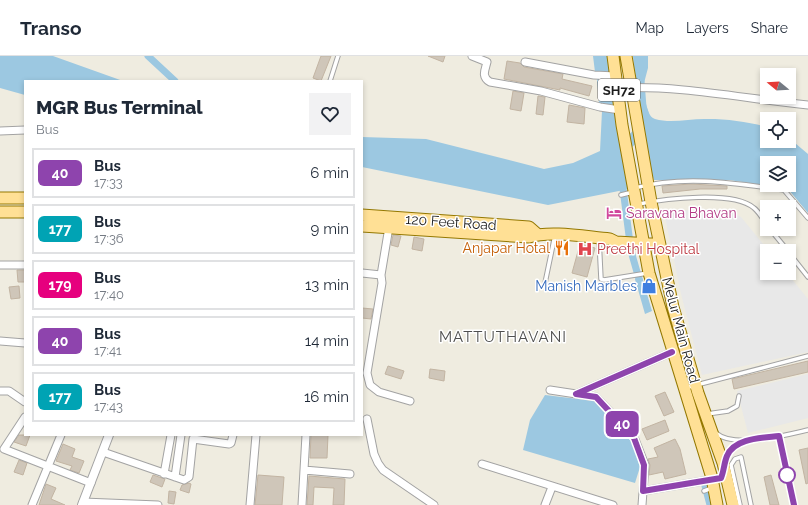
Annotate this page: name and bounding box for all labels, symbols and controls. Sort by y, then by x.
text: Transo [20,17,81,39]
text: Map [636,20,664,36]
text: Layers [686,20,729,36]
text: Share [751,20,788,36]
north arrow [760,68,796,104]
map controls [760,68,796,280]
road number: SH72 [598,79,640,101]
button: heart [309,93,351,135]
text: MGR Bus Terminal [36,96,203,118]
button: locate [760,112,796,148]
text: Bus [36,122,59,137]
button: layers [760,156,796,192]
text: Bus [94,157,121,175]
text: 6 min [310,164,349,182]
text: 40 [52,165,68,181]
text: 17:33 [94,175,123,190]
button: + [760,200,796,236]
hotel icon: Saravana Bhavan [605,204,623,222]
place label: Saravana Bhavan [626,205,737,221]
street label: 120 Feet Road [405,211,497,233]
text: Bus [94,213,121,231]
text: 9 min [311,220,349,238]
text: 177 [49,221,71,237]
text: 17:36 [94,231,124,246]
restaurant icon: Anjapar Hotal [553,239,571,257]
place label: Anjapar Hotal [463,240,550,256]
hospital icon: Preethi Hospital [576,240,594,258]
place label: Preethi Hospital [597,241,700,257]
button: − [760,244,796,280]
text: Bus [94,269,121,287]
street label: Melur Main Road [659,275,703,385]
text: 13 min [305,276,349,294]
text: 179 [48,277,72,293]
shop icon: Manish Marbles [640,277,658,295]
place label: Manish Marbles [535,278,637,294]
text: 17:40 [94,287,124,302]
text: Bus [94,325,121,343]
district label: MATTUTHAVANI [439,328,567,346]
text: 14 min [305,332,349,350]
text: 40 [52,333,68,349]
text: 17:41 [94,343,122,358]
text: Bus [94,381,121,399]
text: 16 min [304,388,349,406]
text: 177 [49,389,71,405]
text: 17:43 [94,399,123,414]
line badge: 40 [604,411,640,437]
text: 40 [614,416,630,432]
unlabelled marker [778,466,796,484]

